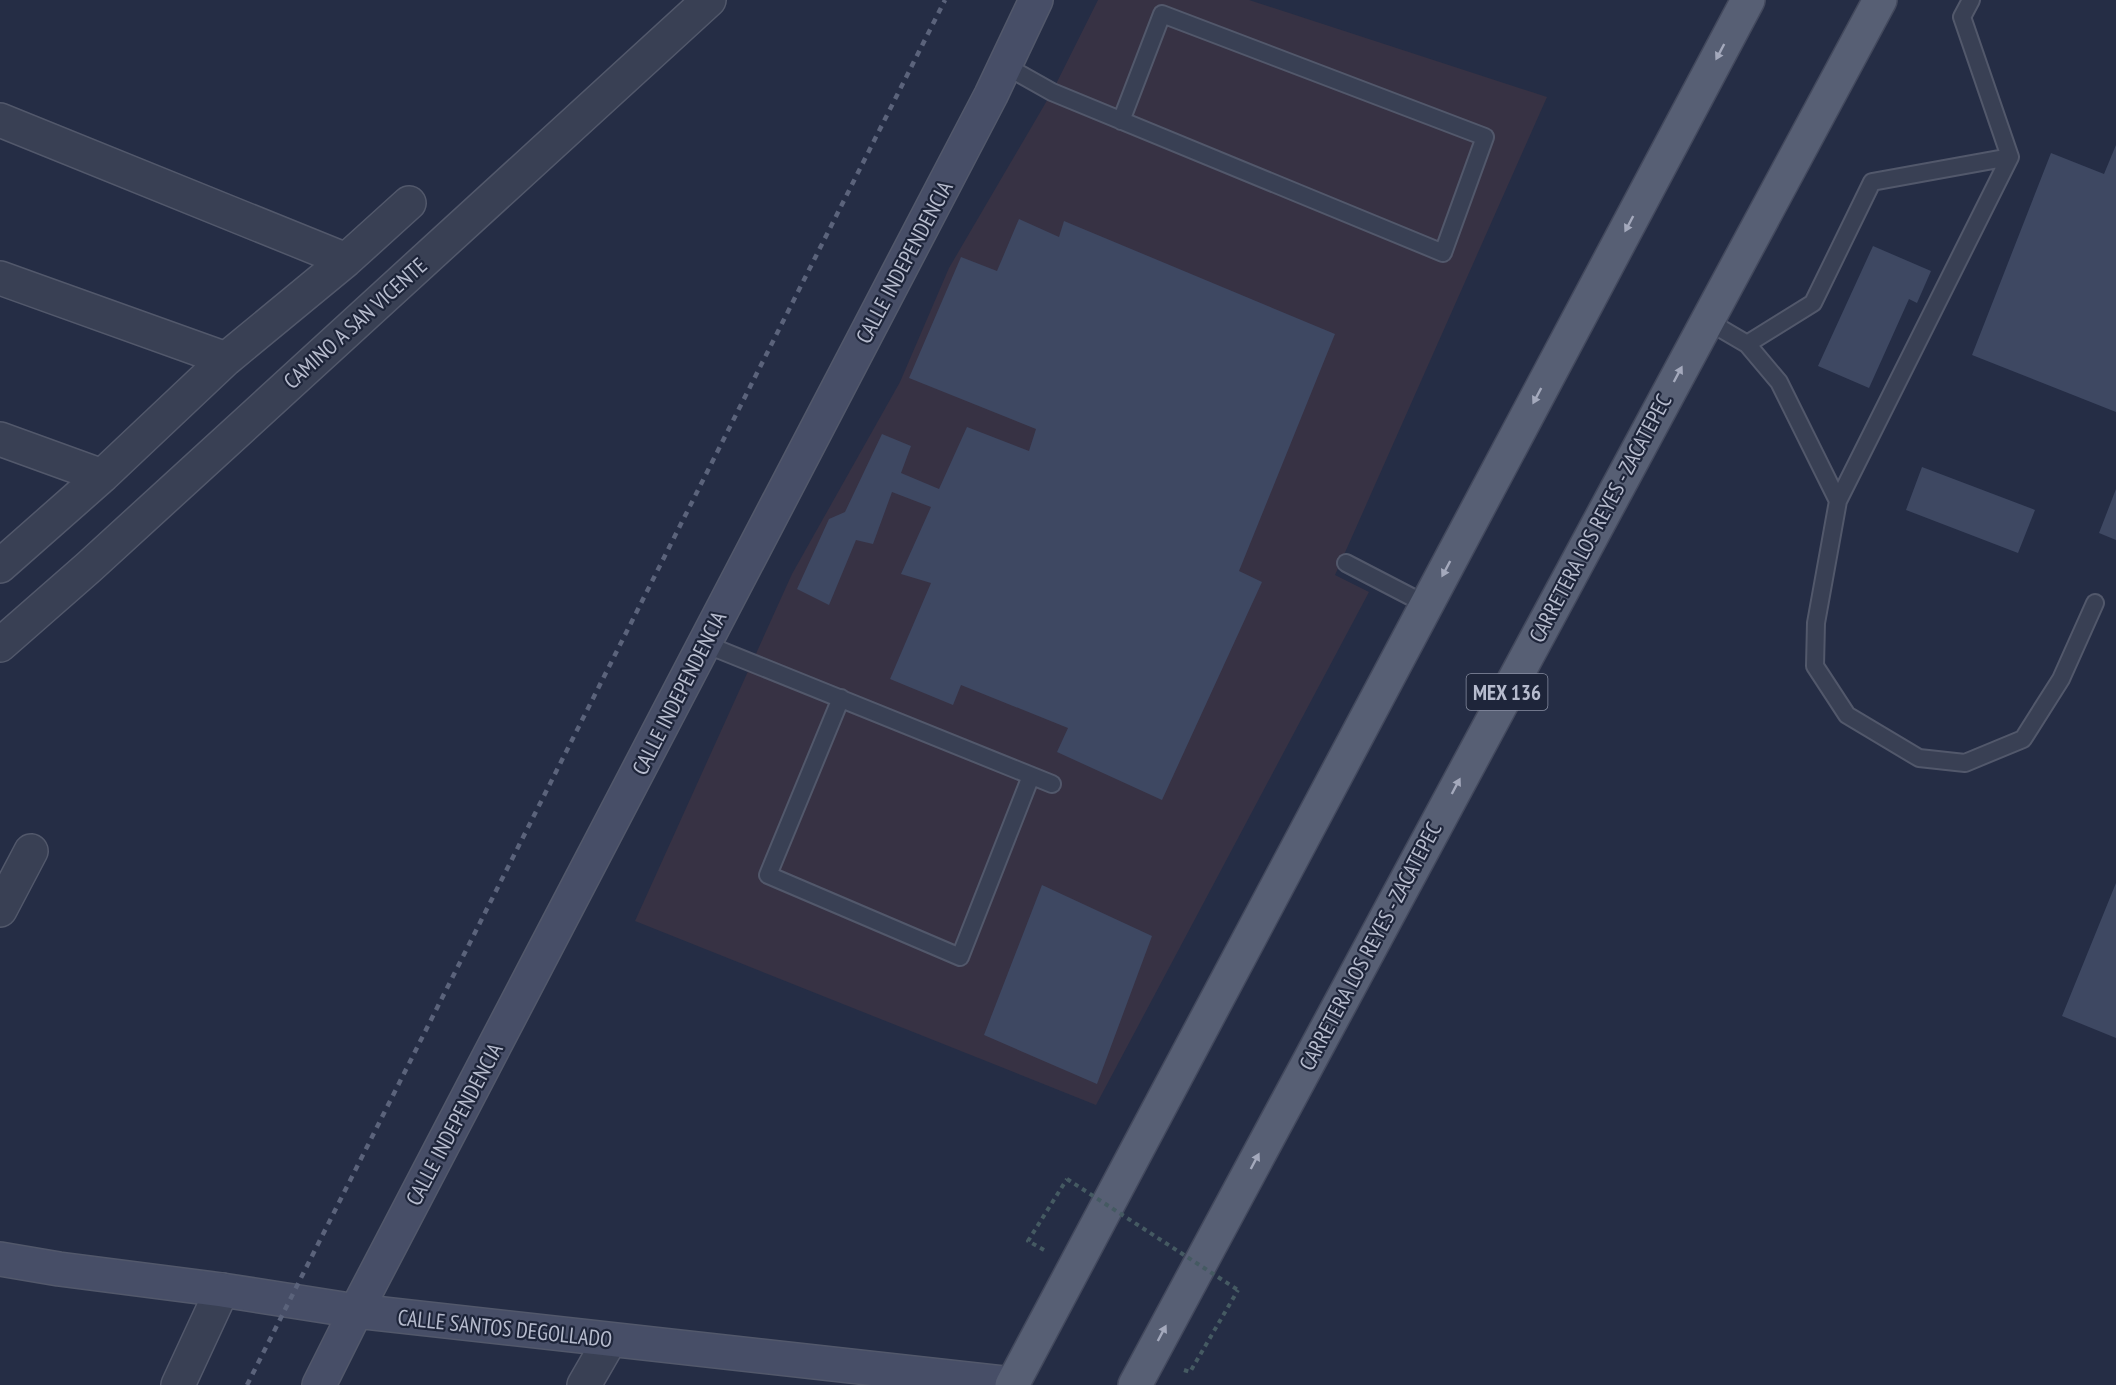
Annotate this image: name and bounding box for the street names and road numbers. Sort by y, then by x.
street label: CALLE INDEPENDENCIA [849,175,959,348]
street label: CAMINO A SAN VICENTE [278,251,432,395]
street label: CARRETERA LOS REYES - ZACATEPEC [1523,389,1677,647]
street label: CALLE INDEPENDENCIA [626,606,733,779]
road number: MEX 136 [1466,674,1547,710]
street label: CARRETERA LOS REYES - ZACATEPEC [1293,817,1447,1075]
street label: CALLE INDEPENDENCIA [399,1037,509,1210]
street label: CALLE SANTOS DEGOLLADO [396,1303,614,1353]

